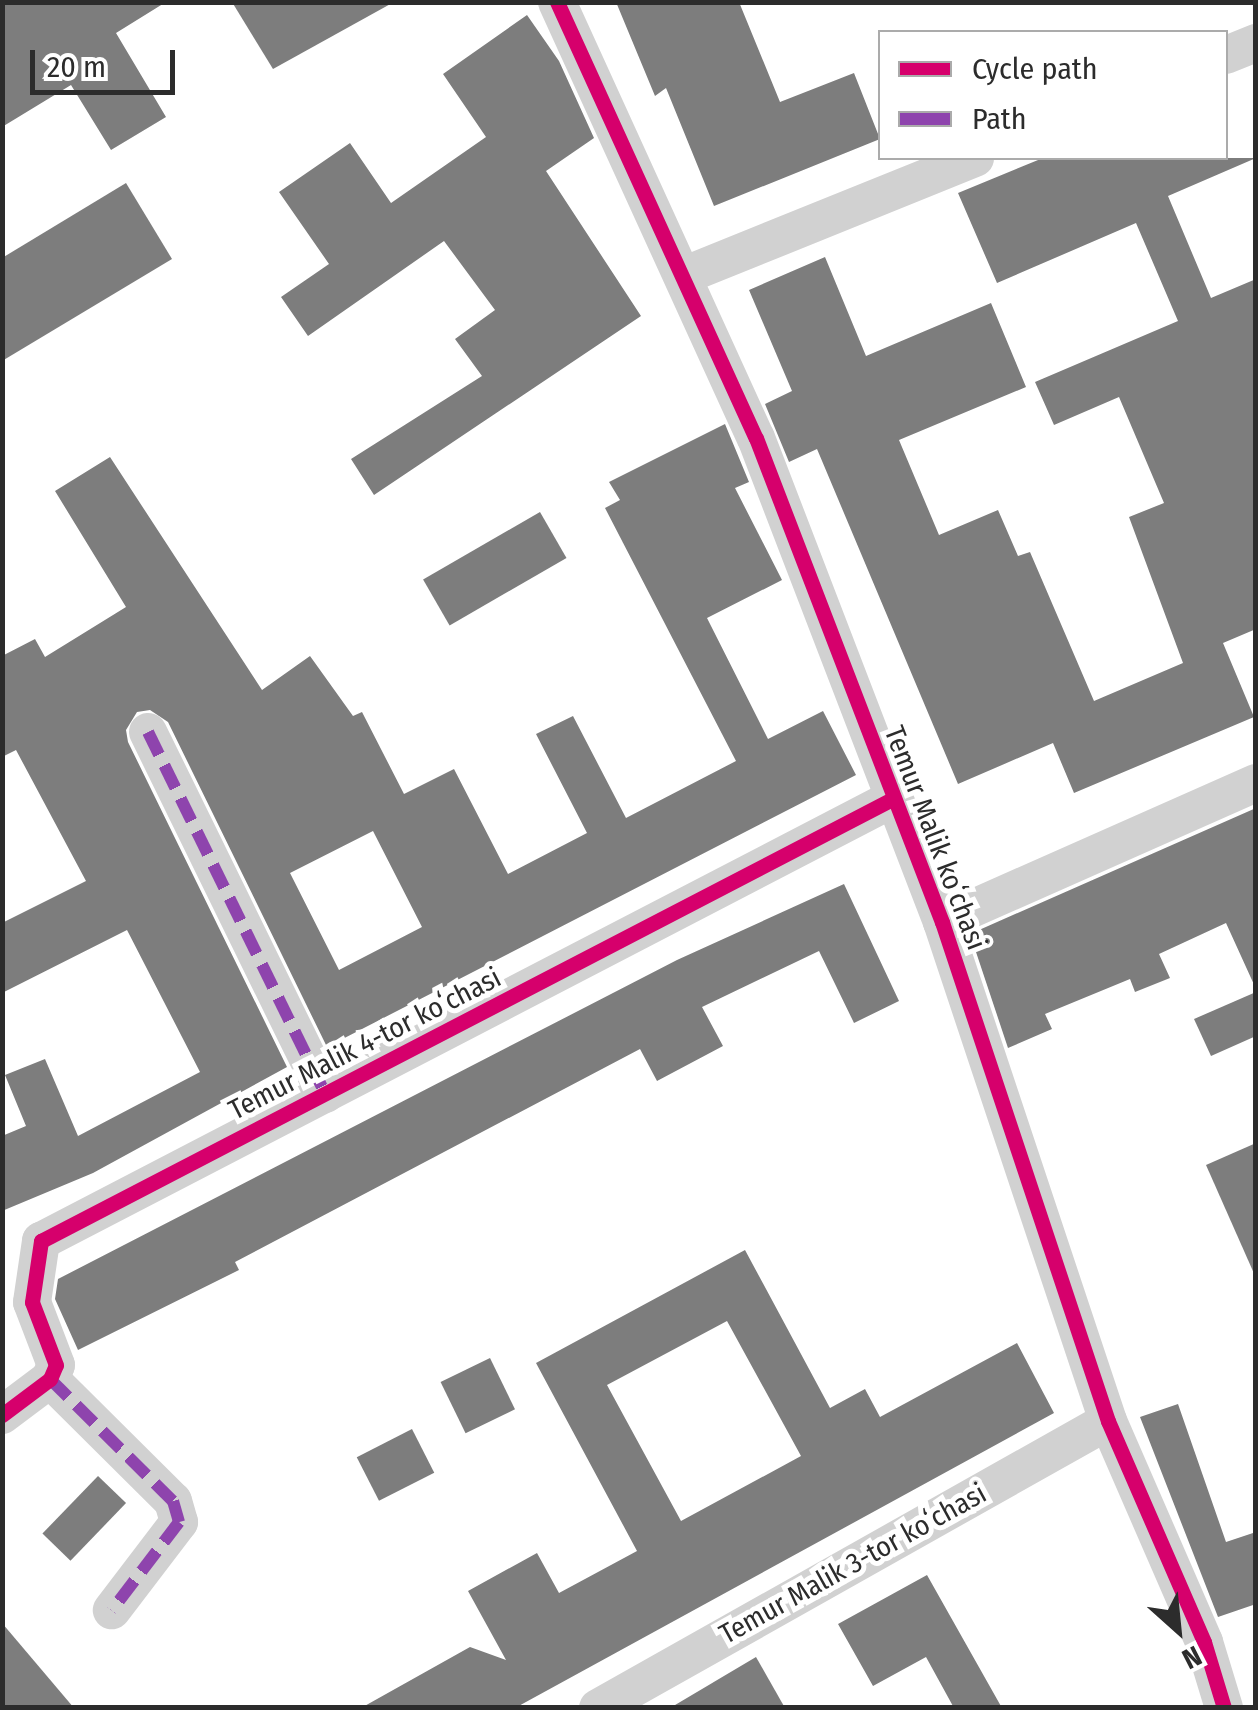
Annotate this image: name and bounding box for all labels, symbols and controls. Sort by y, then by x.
scale bar [35,30,180,92]
legend [878,30,1228,160]
text: 20 m [47,49,106,85]
text: Cycle path [972,51,1098,87]
text: Path [972,101,1026,137]
street label: Temur Malik koʻchasi [877,721,993,955]
street label: Temur Malik 4-tor koʻchasi [223,961,507,1127]
street label: Temur Malik 3-tor koʻchasi [714,1477,992,1651]
north arrow [1128,1580,1228,1680]
text: N [1177,1639,1207,1676]

